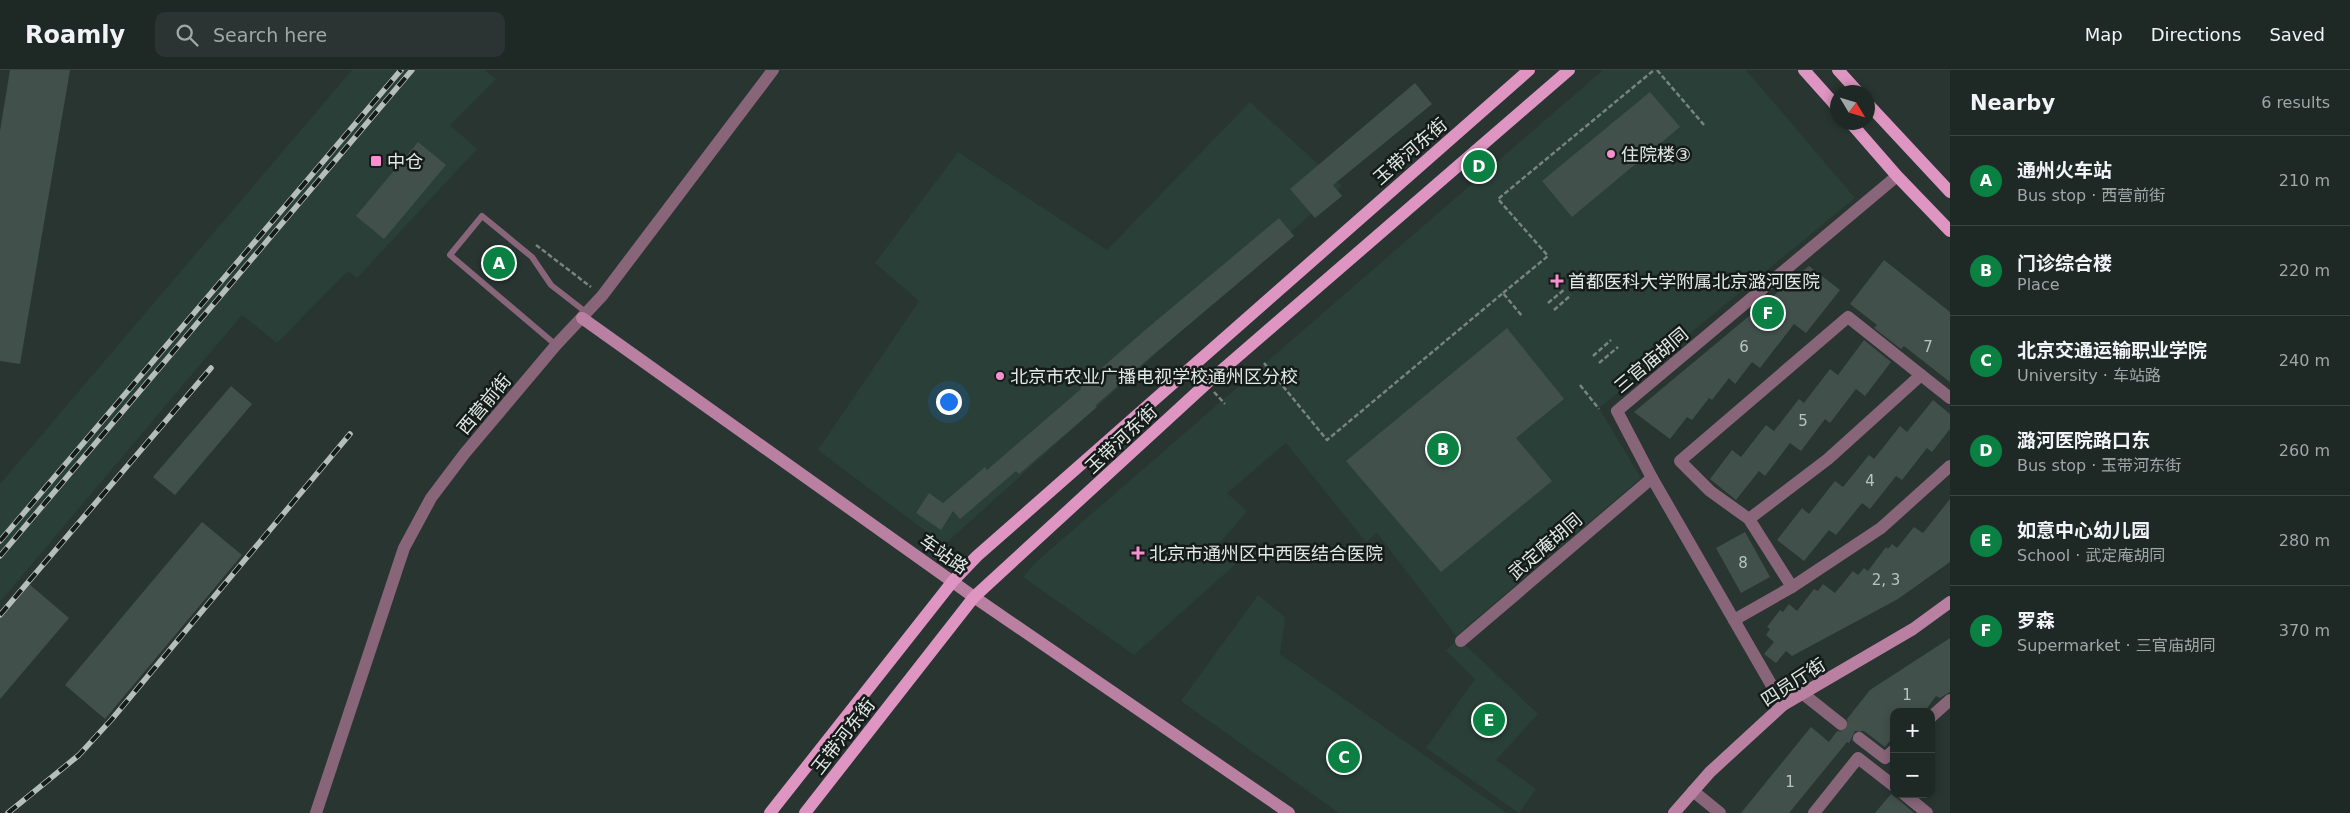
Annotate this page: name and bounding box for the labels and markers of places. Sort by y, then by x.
place label: 住院楼③ [1621,144,1691,165]
pin: D [1463,147,1495,185]
marker: 住院楼③ [1605,148,1617,160]
place label: 中仓 [387,151,423,172]
marker: 中仓 [369,154,383,168]
pin: A [483,244,515,282]
place label: 首都医科大学附属北京潞河医院 [1568,271,1820,292]
marker: 首都医科大学附属北京潞河医院 [1550,274,1564,288]
pin: F [1752,294,1784,332]
place label: 北京市农业广播电视学校通州区分校 [1010,366,1298,387]
marker: 北京市农业广播电视学校通州区分校 [994,370,1006,382]
pin: B [1427,430,1459,468]
place label: 北京市通州区中西医结合医院 [1149,543,1383,564]
marker: 北京市通州区中西医结合医院 [1131,546,1145,560]
pin: E [1473,701,1505,739]
pin: C [1328,738,1360,776]

